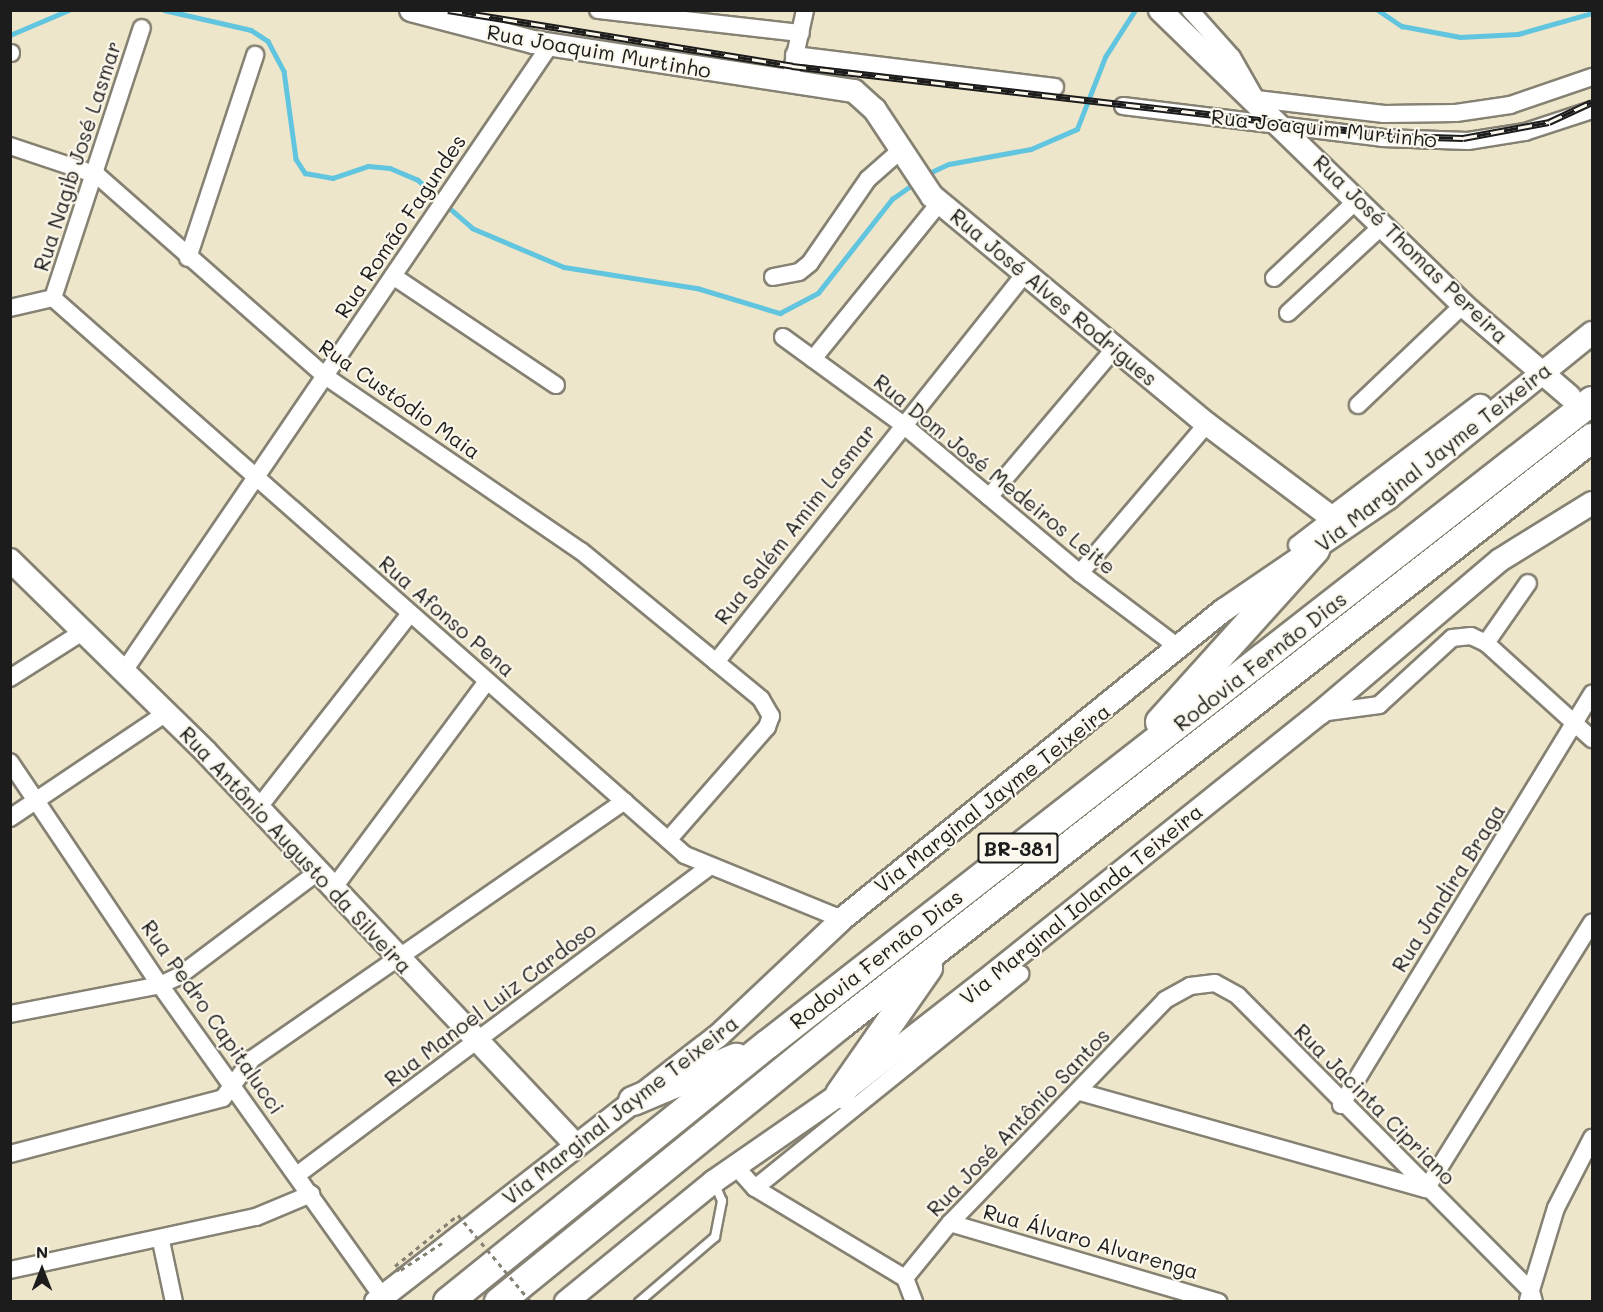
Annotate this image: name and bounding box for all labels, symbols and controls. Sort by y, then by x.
street label: Rua Joaquim Murtinho [485,19,713,83]
street label: Rua Nagib José Lasmar [28,38,126,274]
street label: Rua Joaquim Murtinho [1210,104,1438,152]
street label: Rua Romão Fagundes [329,129,471,323]
street label: Rua José Thomas Pereira [1308,149,1514,349]
street label: Rua José Alves Rodrigues [945,203,1163,391]
street label: Rua Custódio Maia [314,334,486,464]
street label: Via Marginal Jayme Teixeira [1310,357,1556,557]
street label: Rua Dom José Medeiros Leite [869,369,1121,579]
street label: Rua Salém Amim Lasmar [709,419,881,629]
street label: Rua Afonso Pena [374,550,520,682]
street label: Rodovia Fernão Dias [1169,586,1351,736]
street label: Via Marginal Jayme Teixeira [869,698,1115,898]
street label: Rua Antônio Augusto da Silveira [175,721,417,979]
street label: Via Marginal Iolanda Teixeira [955,798,1207,1010]
street label: Rua Jandira Braga [1386,799,1510,977]
road number: BR-381 [976,831,1060,865]
street label: Rodovia Fernão Dias [785,884,967,1034]
street label: Rua Pedro Capitalucci [136,915,290,1119]
street label: Rua Manoel Luiz Cardoso [379,916,601,1092]
street label: Via Marginal Jayme Teixeira [497,1010,743,1210]
street label: Rua Jacinta Cipriano [1289,1018,1461,1190]
street label: Rua José Antônio Santos [921,1023,1115,1221]
street label: Rua Álvaro Alvarenga [980,1198,1202,1284]
north arrow [12,1240,72,1300]
text: N [36,1241,48,1262]

